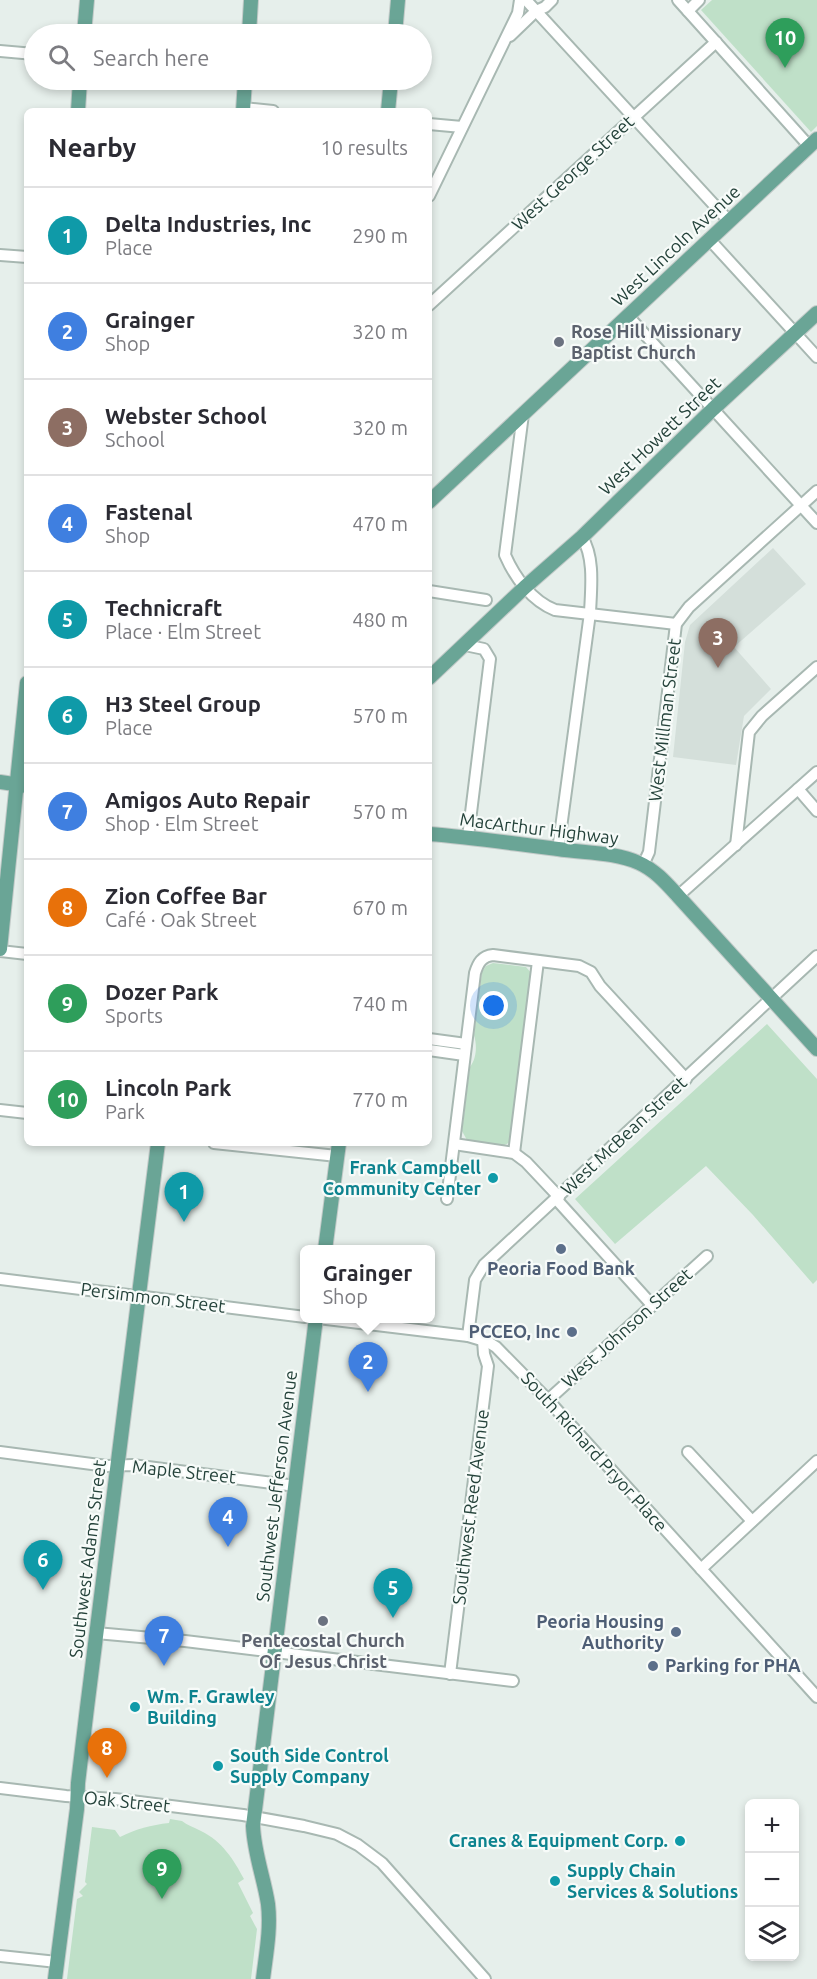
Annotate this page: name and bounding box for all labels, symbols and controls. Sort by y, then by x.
pin: 10 [766,19,804,68]
search box [24,24,432,90]
icon: search [45,41,78,74]
text: Search here [93,45,209,70]
street label: West George Street [507,111,637,234]
text: Nearby [48,133,136,162]
text: 10 results [320,136,408,159]
street label: West Lincoln Avenue [607,181,743,310]
text: Delta Industries, Inc [105,211,311,236]
text: 1 [62,224,73,247]
text: 290 m [352,224,408,247]
text: Place [105,236,153,259]
text: Grainger [105,307,195,332]
text: 2 [62,320,73,343]
text: 320 m [352,320,408,343]
place label: Rose Hill Missionary Baptist Church [571,321,742,362]
text: Shop [105,332,150,355]
marker: Rose Hill Missionary Baptist Church [552,335,566,349]
street label: West Howett Street [595,372,724,498]
text: Webster School [105,403,267,428]
text: 3 [62,416,73,439]
text: 320 m [352,416,408,439]
text: School [105,428,165,451]
text: Fastenal [105,499,192,524]
text: 4 [62,512,73,535]
text: 470 m [352,512,408,535]
text: Shop [105,524,150,547]
text: Technicraft [105,595,222,620]
text: 5 [62,608,73,631]
text: 480 m [352,608,408,631]
pin: 3 [698,618,738,668]
text: Place · Elm Street [105,620,261,643]
street label: West Millman Street [644,637,684,803]
text: H3 Steel Group [105,691,261,716]
text: 6 [62,704,73,727]
text: 570 m [352,704,408,727]
text: Place [105,716,153,739]
text: Amigos Auto Repair [105,787,310,812]
text: 7 [62,800,73,823]
text: 570 m [352,800,408,823]
street label: MacArthur Highway [459,808,620,848]
text: Shop · Elm Street [105,812,259,835]
text: Zion Coffee Bar [105,883,267,908]
text: 8 [62,896,73,919]
text: 670 m [352,896,408,919]
text: Café · Oak Street [105,908,257,931]
text: Dozer Park [105,979,218,1004]
your location [479,991,508,1020]
text: 9 [62,992,73,1015]
text: 740 m [352,992,408,1015]
text: Sports [105,1004,163,1027]
street label: West McBean Street [556,1072,690,1199]
text: Lincoln Park [105,1075,231,1100]
text: 10 [56,1088,79,1111]
text: 770 m [352,1088,408,1111]
text: Park [105,1100,145,1123]
place label: Frank Campbell Community Center [323,1157,482,1198]
marker: Frank Campbell Community Center [486,1171,500,1185]
pin: 1 [164,1172,204,1222]
marker: Peoria Food Bank [554,1242,568,1256]
popup [300,1245,435,1323]
place label: Peoria Food Bank [487,1258,635,1278]
text: Grainger [323,1260,412,1285]
street label: West Johnson Street [557,1264,696,1391]
street label: Persimmon Street [80,1278,227,1316]
text: Shop [323,1285,368,1308]
place label: PCCEO, Inc [469,1321,560,1341]
marker: PCCEO, Inc [565,1325,579,1339]
pin: 2 [348,1342,388,1392]
street label: South Richard Pryor Place [518,1367,672,1535]
street label: Southwest Jefferson Avenue [252,1369,300,1603]
street label: Southwest Reed Avenue [448,1408,492,1606]
street label: Maple Street [131,1456,237,1486]
street label: Southwest Adams Street [65,1459,109,1659]
pin: 4 [208,1498,248,1547]
pin: 6 [24,1540,63,1590]
pin: 5 [374,1568,412,1618]
place label: Peoria Housing Authority [536,1611,664,1652]
marker: Pentecostal Church Of Jesus Christ [316,1614,330,1628]
pin: 7 [144,1616,184,1666]
marker: Peoria Housing Authority [669,1625,683,1639]
place label: Pentecostal Church Of Jesus Christ [241,1630,405,1671]
place label: Parking for PHA [665,1655,801,1675]
marker: Parking for PHA [646,1659,660,1673]
place label: Wm. F. Grawley Building [147,1686,275,1727]
marker: Wm. F. Grawley Building [128,1700,142,1714]
pin: 8 [88,1728,126,1778]
place label: South Side Control Supply Company [230,1745,389,1786]
marker: South Side Control Supply Company [211,1759,225,1773]
street label: Oak Street [83,1787,171,1815]
map controls [745,1799,799,1961]
button: + [745,1799,799,1853]
place label: Cranes & Equipment Corp. [449,1830,668,1850]
marker: Cranes & Equipment Corp. [673,1834,687,1848]
pin: 9 [142,1850,182,1899]
button: − [745,1853,799,1907]
place label: Supply Chain Services & Solutions [567,1860,738,1901]
marker: Supply Chain Services & Solutions [548,1874,562,1888]
button: layers [745,1907,799,1961]

